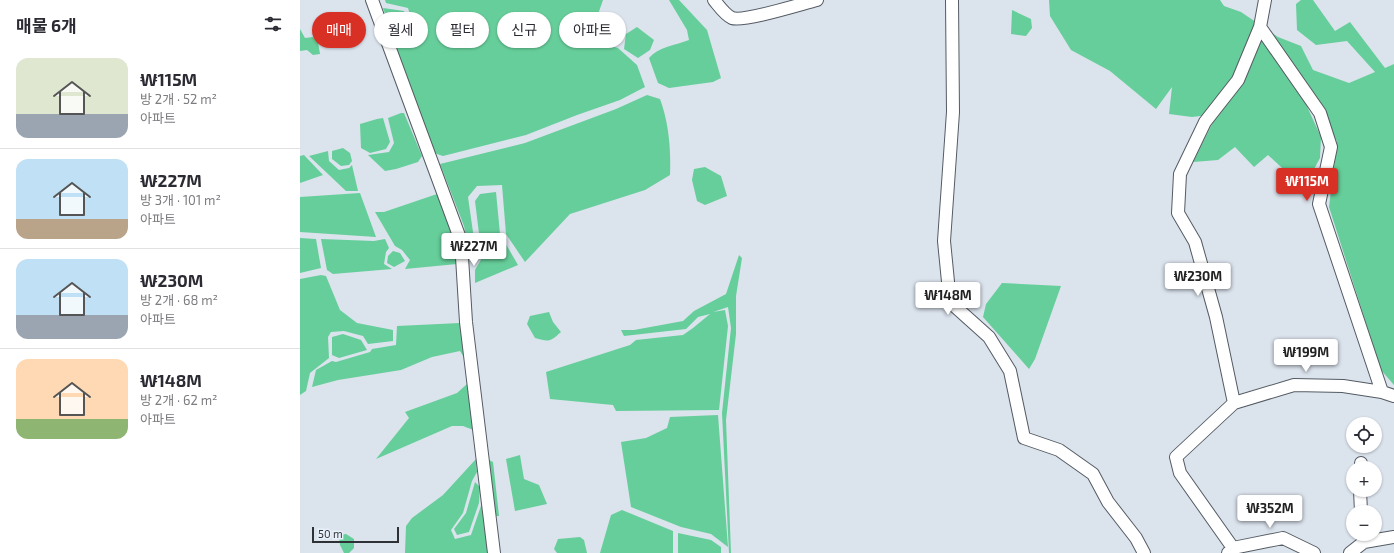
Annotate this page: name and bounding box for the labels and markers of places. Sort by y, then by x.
pin: ₩115M [1279,168,1335,202]
pin: ₩227M [446,233,502,267]
pin: ₩230M [1170,263,1226,297]
pin: ₩148M [920,282,976,316]
pin: ₩199M [1278,339,1334,373]
pin: ₩352M [1242,495,1298,529]

